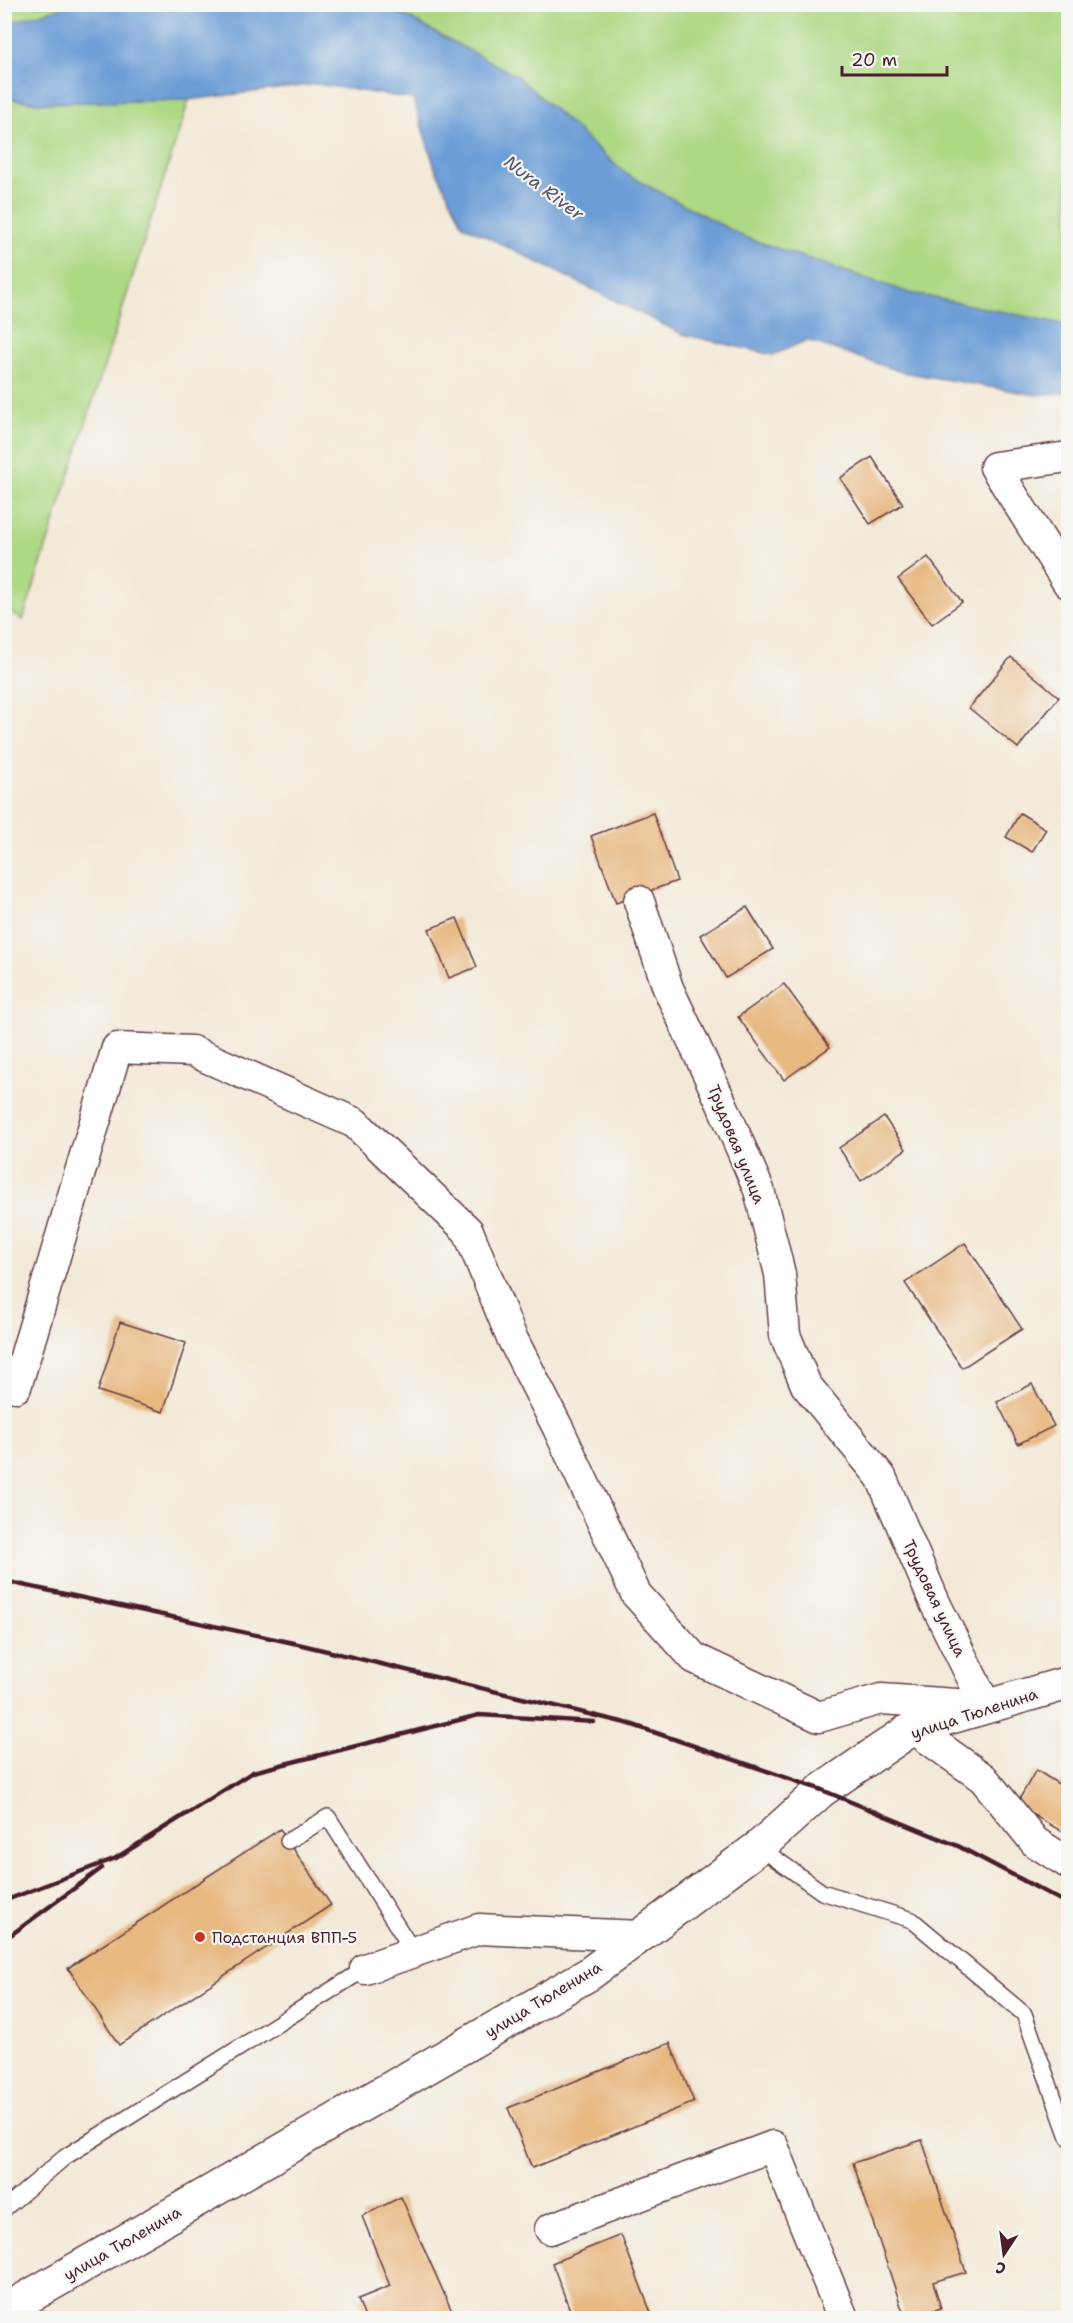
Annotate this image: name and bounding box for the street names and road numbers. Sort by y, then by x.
street label: Трудовая улица [703,1081,770,1207]
street label: Трудовая улица [898,1536,971,1660]
street label: улица Тюленина [908,1683,1040,1744]
street label: улица Тюленина [481,1956,605,2043]
street label: улица Тюленина [60,2201,185,2286]

